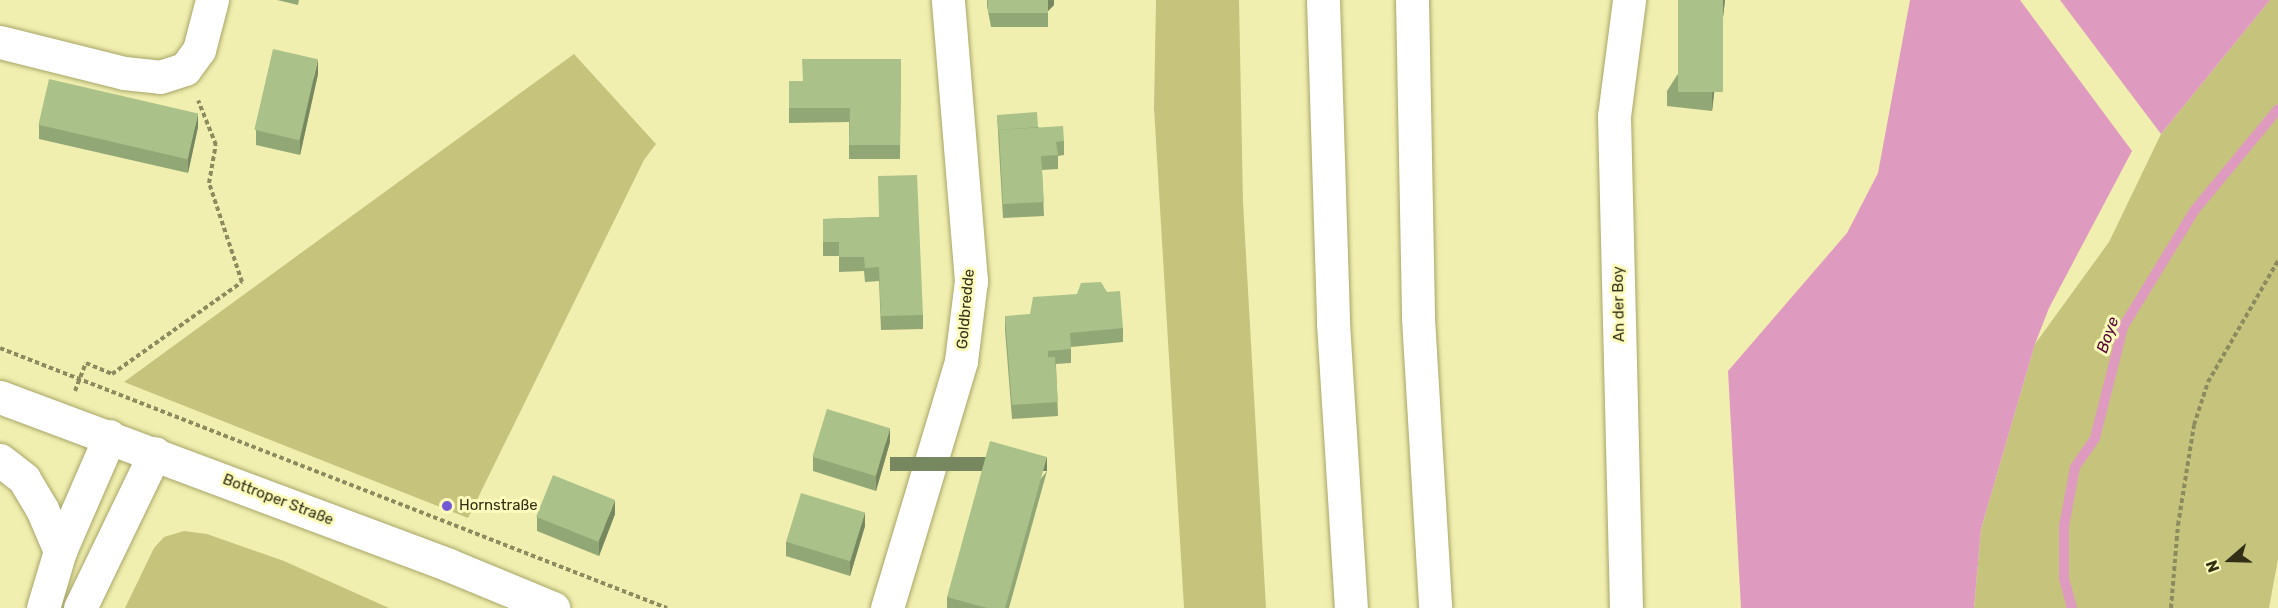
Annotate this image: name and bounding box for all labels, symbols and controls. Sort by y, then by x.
street label: An der Boy [1609,266,1629,342]
street label: Goldbredde [954,268,978,350]
water label: Boye [2093,314,2123,356]
street label: Bottroper Straße [220,471,336,529]
place label: Hornstraße [459,497,538,515]
marker: Hornstraße [440,499,454,513]
north arrow [2200,530,2260,590]
text: N [2202,558,2224,575]

